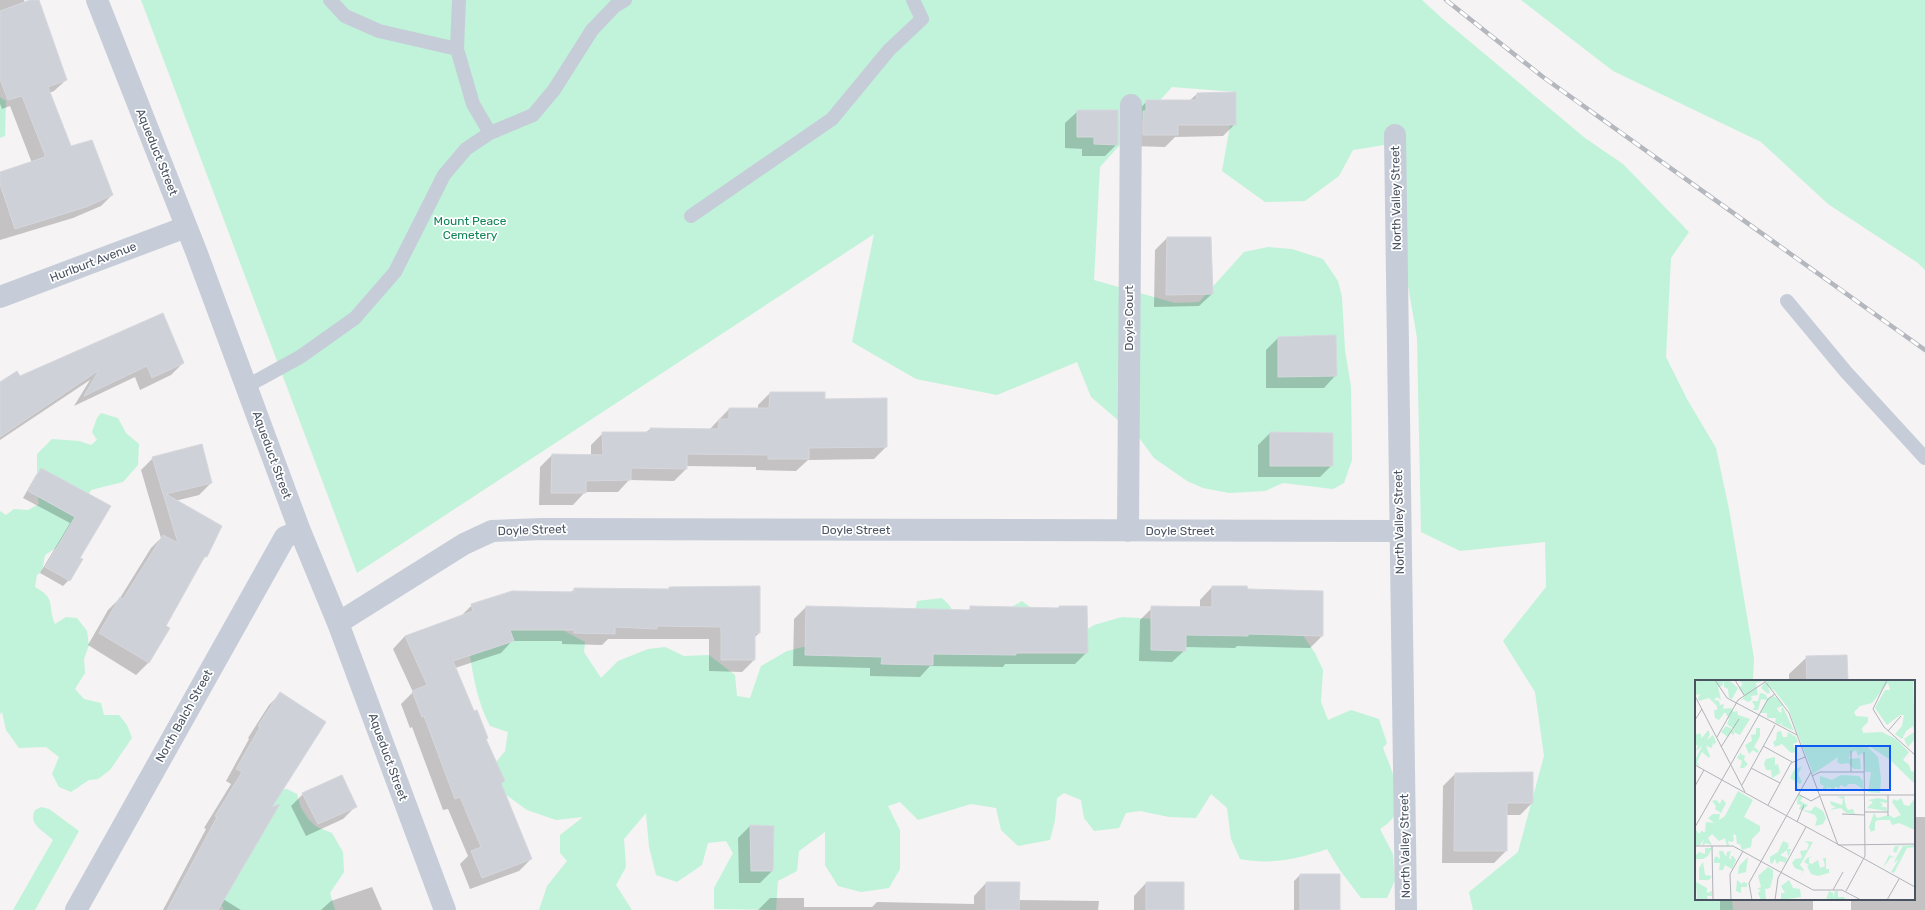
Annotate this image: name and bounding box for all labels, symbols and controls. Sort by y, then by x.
street label: Aqueduct Street [133,107,181,198]
street label: North Valley Street [1388,145,1404,250]
park label: Mount Peace Cemetery [434,214,507,242]
street label: Hurlburt Avenue [48,239,138,285]
street label: Doyle Court [1122,285,1136,351]
street label: Aqueduct Street [250,409,294,501]
street label: North Valley Street [1391,469,1407,574]
street label: Doyle Street [497,522,567,538]
street label: Doyle Street [822,523,891,537]
street label: Doyle Street [1146,524,1215,538]
street label: North Balch Street [153,667,215,765]
inset map [1695,680,1915,900]
street label: Aqueduct Street [366,711,410,803]
street label: North Valley Street [1397,793,1413,898]

